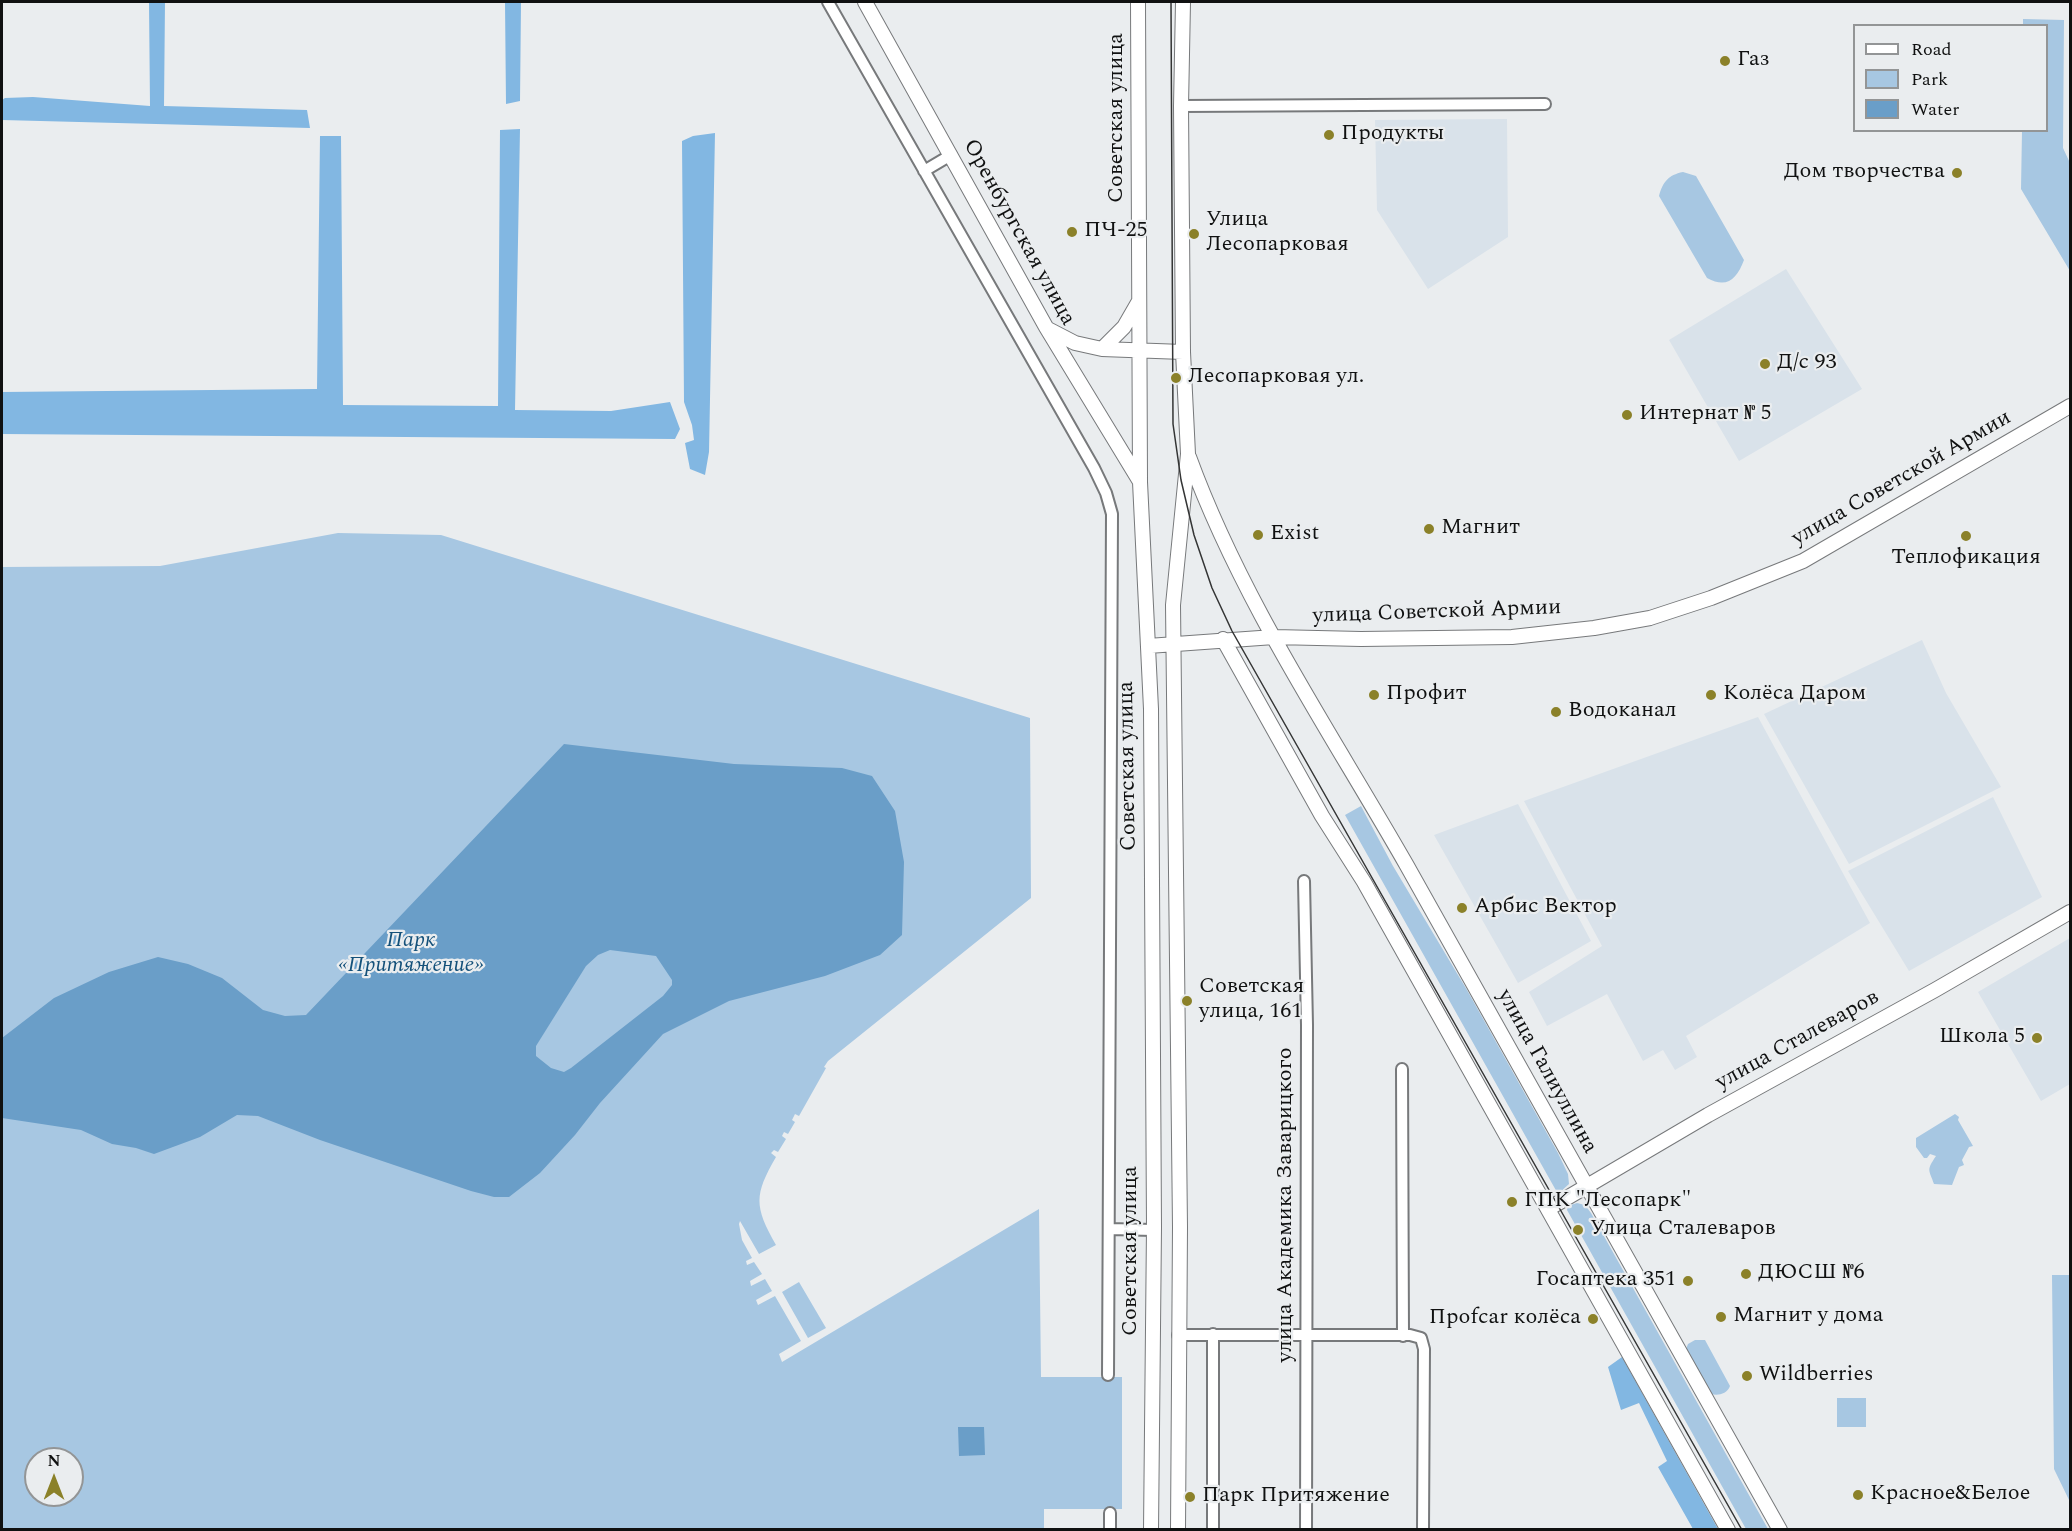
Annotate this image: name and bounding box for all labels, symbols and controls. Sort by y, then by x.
legend [1853,24,2048,132]
street label: Советская улица [1105,33,1131,203]
text: Road [1911,36,1952,63]
place label: Газ [1737,48,1769,74]
marker: Газ [1718,54,1732,68]
text: Park [1911,66,1948,93]
text: Water [1911,96,1959,123]
place label: Продукты [1341,122,1444,148]
marker: Продукты [1322,128,1336,142]
street label: Оренбургская улица [956,135,1080,331]
place label: Дом творчества [1784,160,1945,186]
marker: Дом творчества [1950,166,1964,180]
place label: Улица Лесопарковая [1206,208,1349,260]
place label: ПЧ-25 [1084,219,1147,245]
marker: ПЧ-25 [1065,225,1079,239]
marker: Улица Лесопарковая [1187,227,1201,241]
place label: Д/с 93 [1777,351,1836,377]
marker: Д/с 93 [1758,357,1772,371]
place label: Лесопарковая ул. [1188,365,1364,391]
marker: Лесопарковая ул. [1169,371,1183,385]
place label: Интернат № 5 [1639,402,1772,428]
street label: улица Советской Армии [1788,405,2016,553]
marker: Интернат № 5 [1620,408,1634,422]
place label: Магнит [1441,516,1520,542]
place label: Exist [1270,522,1319,548]
marker: Магнит [1422,522,1436,536]
marker: Exist [1251,528,1265,542]
marker: Теплофикация [1959,529,1973,543]
place label: Теплофикация [1891,546,2041,572]
street label: улица Советской Армии [1312,595,1562,631]
street label: Советская улица [1114,681,1144,851]
place label: Профит [1386,682,1467,708]
place label: Колёса Даром [1723,682,1866,708]
marker: Профит [1367,688,1381,702]
marker: Колёса Даром [1704,688,1718,702]
place label: Водоканал [1568,699,1677,725]
marker: Водоканал [1549,705,1563,719]
place label: Арбис Вектор [1474,895,1617,921]
marker: Арбис Вектор [1455,901,1469,915]
park label: Парк «Притяжение» [339,929,483,980]
place label: Советская улица, 161 [1199,975,1304,1026]
street label: улица Галиуллина [1490,985,1602,1159]
street label: улица Сталеваров [1712,985,1884,1097]
marker: Советская улица, 161 [1180,994,1194,1008]
place label: Школа 5 [1939,1025,2025,1051]
marker: Школа 5 [2030,1031,2044,1045]
street label: улица Академика Заварицкого [1274,1047,1300,1363]
street label: Советская улица [1119,1166,1145,1336]
place label: ГПК "Лесопарк" [1524,1189,1691,1215]
marker: ГПК "Лесопарк" [1505,1195,1519,1209]
place label: Улица Сталеваров [1590,1217,1775,1243]
marker: Улица Сталеваров [1571,1223,1585,1237]
place label: ДЮСШ №6 [1758,1261,1864,1287]
marker: ДЮСШ №6 [1739,1267,1753,1281]
place label: Госаптека 351 [1536,1268,1676,1294]
marker: Госаптека 351 [1681,1274,1695,1288]
place label: Магнит у дома [1733,1304,1884,1330]
place label: Проfcar колёса [1429,1306,1581,1332]
marker: Магнит у дома [1714,1310,1728,1324]
marker: Проfcar колёса [1586,1312,1600,1326]
place label: Wildberries [1759,1363,1874,1389]
marker: Wildberries [1740,1369,1754,1383]
north arrow [24,1447,84,1507]
text: N [47,1449,61,1473]
place label: Красное&Белое [1870,1482,2030,1508]
place label: Парк Притяжение [1202,1484,1390,1510]
marker: Красное&Белое [1851,1488,1865,1502]
marker: Парк Притяжение [1183,1490,1197,1504]

